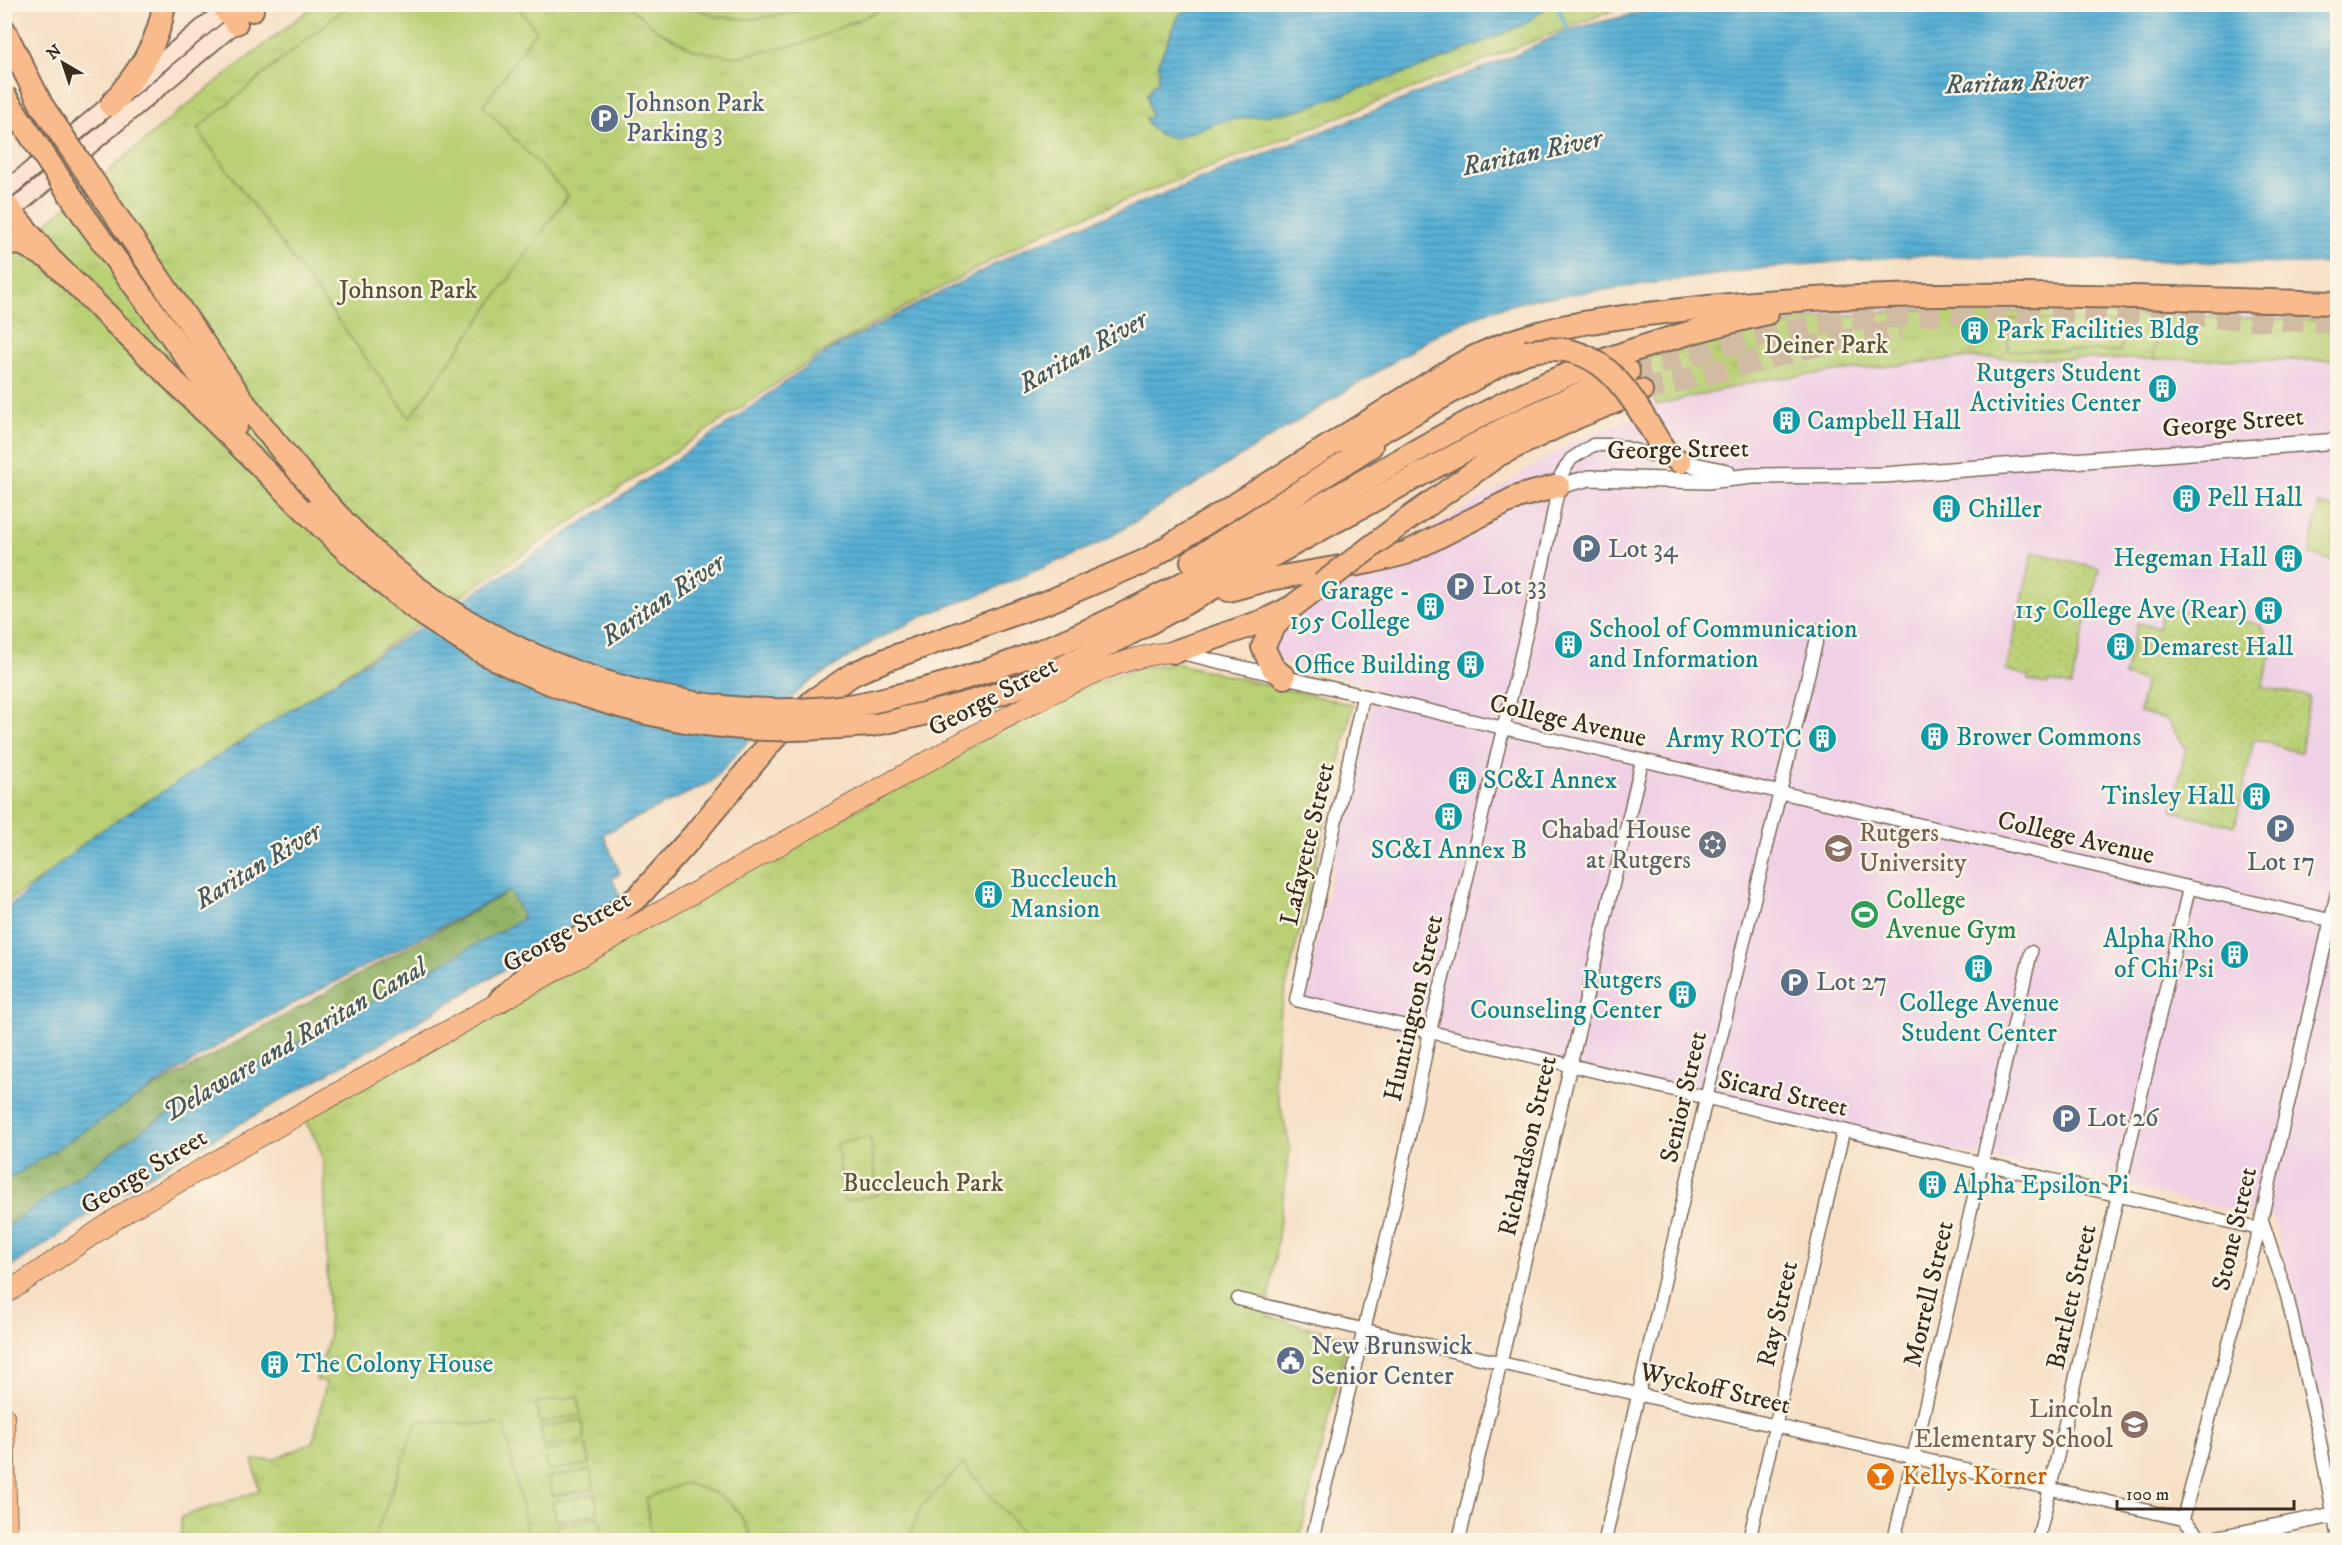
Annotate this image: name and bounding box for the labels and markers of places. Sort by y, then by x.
place label: Johnson Park Parking 3 [624,87,765,150]
parking icon: Johnson Park Parking 3 [589,102,621,134]
building icon: Park Facilities Bldg [1959,314,1991,346]
place label: Park Facilities Bldg [1996,314,2199,347]
place label: Rutgers Student Activities Center [1970,357,2141,420]
building icon: Rutgers Student Activities Center [2146,372,2178,404]
building icon: Campbell Hall [1770,405,1802,437]
place label: Campbell Hall [1807,405,1961,438]
building icon: Pell Hall [2170,482,2202,514]
place label: Pell Hall [2207,482,2302,515]
building icon: Chiller [1931,493,1963,525]
place label: Chiller [1968,493,2042,526]
parking icon: Lot 34 [1571,533,1603,565]
place label: Lot 34 [1608,533,1679,566]
place label: Hegeman Hall [2113,542,2267,575]
building icon: Hegeman Hall [2272,542,2304,574]
parking icon: Lot 33 [1445,570,1477,602]
place label: Lot 33 [1482,570,1547,603]
place label: Garage - 195 College [1290,575,1410,638]
building icon: Garage - 195 College [1415,590,1447,622]
place label: 115 College Ave (Rear) [2015,594,2247,627]
building icon: 115 College Ave (Rear) [2252,594,2284,626]
place label: School of Communication and Information [1589,613,1858,676]
building icon: School of Communication and Information [1552,628,1584,660]
building icon: Demarest Hall [2104,631,2136,663]
place label: Demarest Hall [2141,631,2293,664]
place label: Office Building [1294,649,1450,682]
building icon: Office Building [1455,649,1487,681]
building icon: Brower Commons [1919,721,1951,753]
place label: Brower Commons [1956,721,2141,754]
place label: Army ROTC [1666,723,1802,756]
building icon: Army ROTC [1807,723,1839,755]
building icon: SC&I Annex [1446,764,1478,796]
place label: SC&I Annex [1483,764,1618,797]
place label: Tinsley Hall [2102,780,2235,813]
building icon: Tinsley Hall [2240,780,2272,812]
building icon: SC&I Annex B [1433,800,1465,832]
parking icon: Lot 17 [2265,812,2297,844]
place label: Chabad House at Rutgers [1541,814,1691,877]
place label: Rutgers University [1859,817,1967,880]
synagogue icon: Chabad House at Rutgers [1696,829,1728,861]
school or university icon: Rutgers University [1822,832,1854,864]
place label: SC&I Annex B [1371,834,1527,867]
place label: Lot 17 [2247,846,2315,879]
place label: Buccleuch Mansion [1010,863,1118,926]
building icon: Buccleuch Mansion [973,878,1005,910]
place label: College Avenue Gym [1886,884,2017,947]
sports icon: College Avenue Gym [1849,899,1881,931]
place label: Alpha Rho of Chi Psi [2103,923,2214,986]
building icon: Alpha Rho of Chi Psi [2219,938,2251,970]
building icon: College Avenue Student Center [1963,953,1995,985]
place label: Rutgers Counseling Center [1470,964,1662,1027]
parking icon: Lot 27 [1779,966,1811,998]
place label: Lot 27 [1816,966,1887,999]
building icon: Rutgers Counseling Center [1667,979,1699,1011]
place label: College Avenue Student Center [1899,987,2059,1050]
parking icon: Lot 26 [2050,1102,2082,1134]
place label: Lot 26 [2087,1102,2160,1135]
building icon: Alpha Epsilon Pi [1916,1169,1948,1201]
place label: Alpha Epsilon Pi [1953,1169,2129,1202]
place label: New Brunswick Senior Center [1311,1330,1473,1393]
public building icon: New Brunswick Senior Center [1274,1345,1306,1377]
building icon: The Colony House [259,1348,291,1380]
place label: The Colony House [296,1348,493,1381]
place label: Lincoln Elementary School [1914,1393,2113,1456]
school or university icon: Lincoln Elementary School [2118,1408,2150,1440]
bar icon: Kellys Korner [1865,1460,1897,1492]
place label: Kellys Korner [1902,1460,2047,1493]

